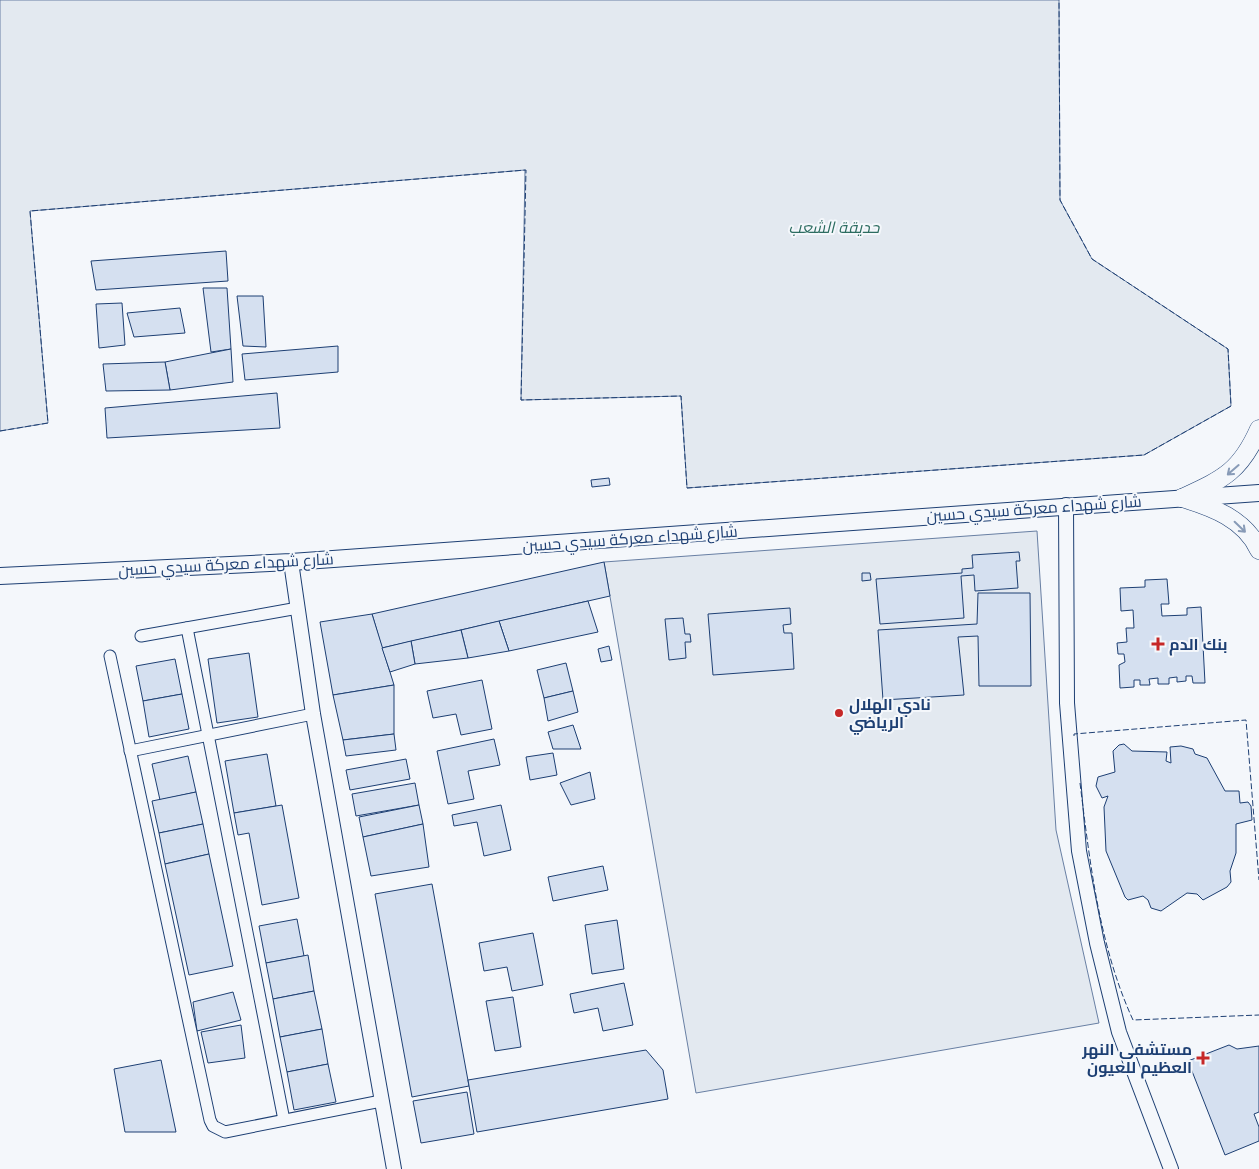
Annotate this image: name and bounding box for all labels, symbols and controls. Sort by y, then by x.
park label: حديقة الشعب [789,216,881,238]
one-way arrow [1227,464,1240,475]
street label: شارع شهداء معركة سيدي حسين [926,490,1143,529]
street label: شارع شهداء معركة سيدي حسين [522,520,739,559]
one-way arrow [1234,520,1246,533]
street label: شارع شهداء معركة سيدي حسين [118,547,334,584]
place label: بنك الدم [1169,633,1227,656]
marker: بنك الدم [1151,637,1165,651]
place label: نادي الهلال الرياضي [849,693,931,735]
marker: نادي الهلال الرياضي [833,707,845,719]
place label: مستشفى النهر العظيم للعيون [1081,1038,1192,1079]
marker: مستشفى النهر العظيم للعيون [1196,1051,1210,1065]

